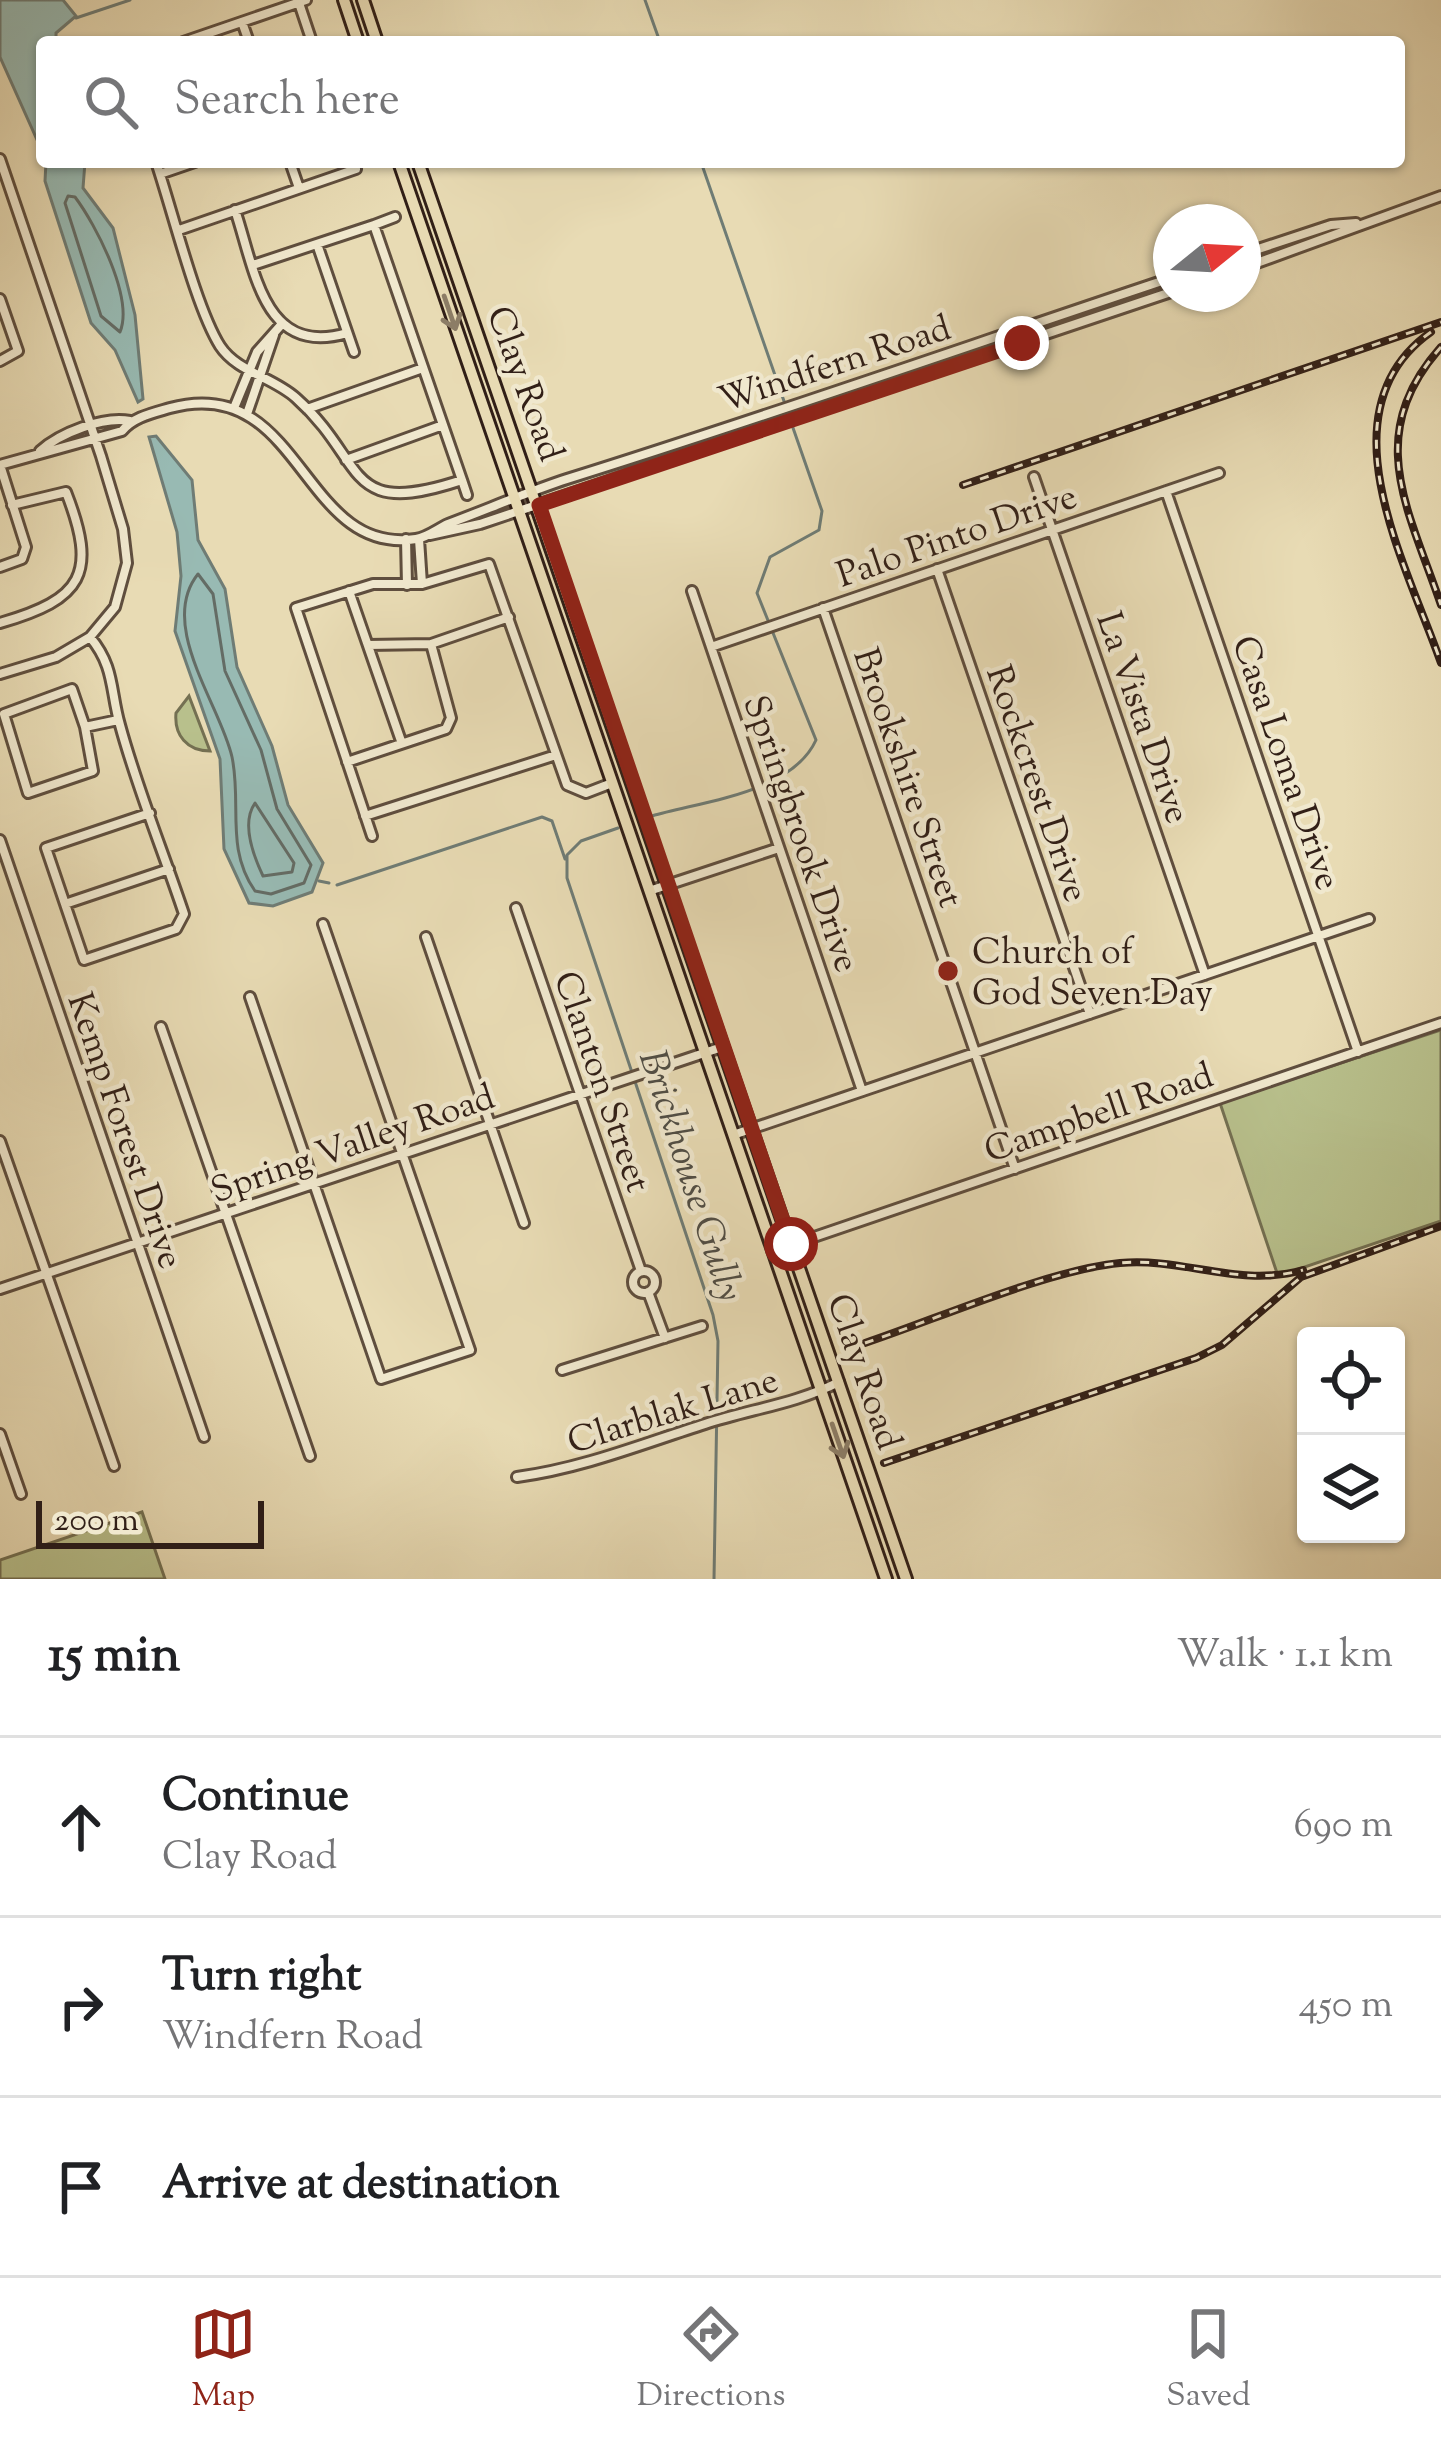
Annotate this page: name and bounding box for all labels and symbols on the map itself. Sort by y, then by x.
north arrow [1153,204,1261,312]
one-way arrow [441,293,462,330]
street label: Clay Road [471,299,575,469]
street label: Windfern Road [713,304,958,428]
route end [995,316,1049,370]
street label: Palo Pinto Drive [830,472,1084,603]
street label: La Vista Drive [1081,606,1202,831]
street label: Casa Loma Drive [1216,629,1352,897]
street label: Brookshire Street [837,642,975,915]
street label: Rockcrest Drive [970,659,1100,909]
street label: Springbrook Drive [727,689,871,980]
place label: Church of God Seven Day [972,928,1213,1021]
marker: Church of God Seven Day [935,958,961,984]
street label: Clanton Street [538,965,662,1200]
street label: Kemp Forest Drive [52,986,195,1276]
water label: Brickhouse Gully [621,1044,755,1309]
street label: Campbell Road [978,1051,1221,1178]
street label: Spring Valley Road [204,1073,502,1219]
route start [764,1217,818,1271]
street label: Clay Road [811,1287,913,1457]
street label: Clarblak Lane [561,1356,785,1470]
one-way arrow [829,1422,850,1459]
scale bar [36,1495,264,1548]

